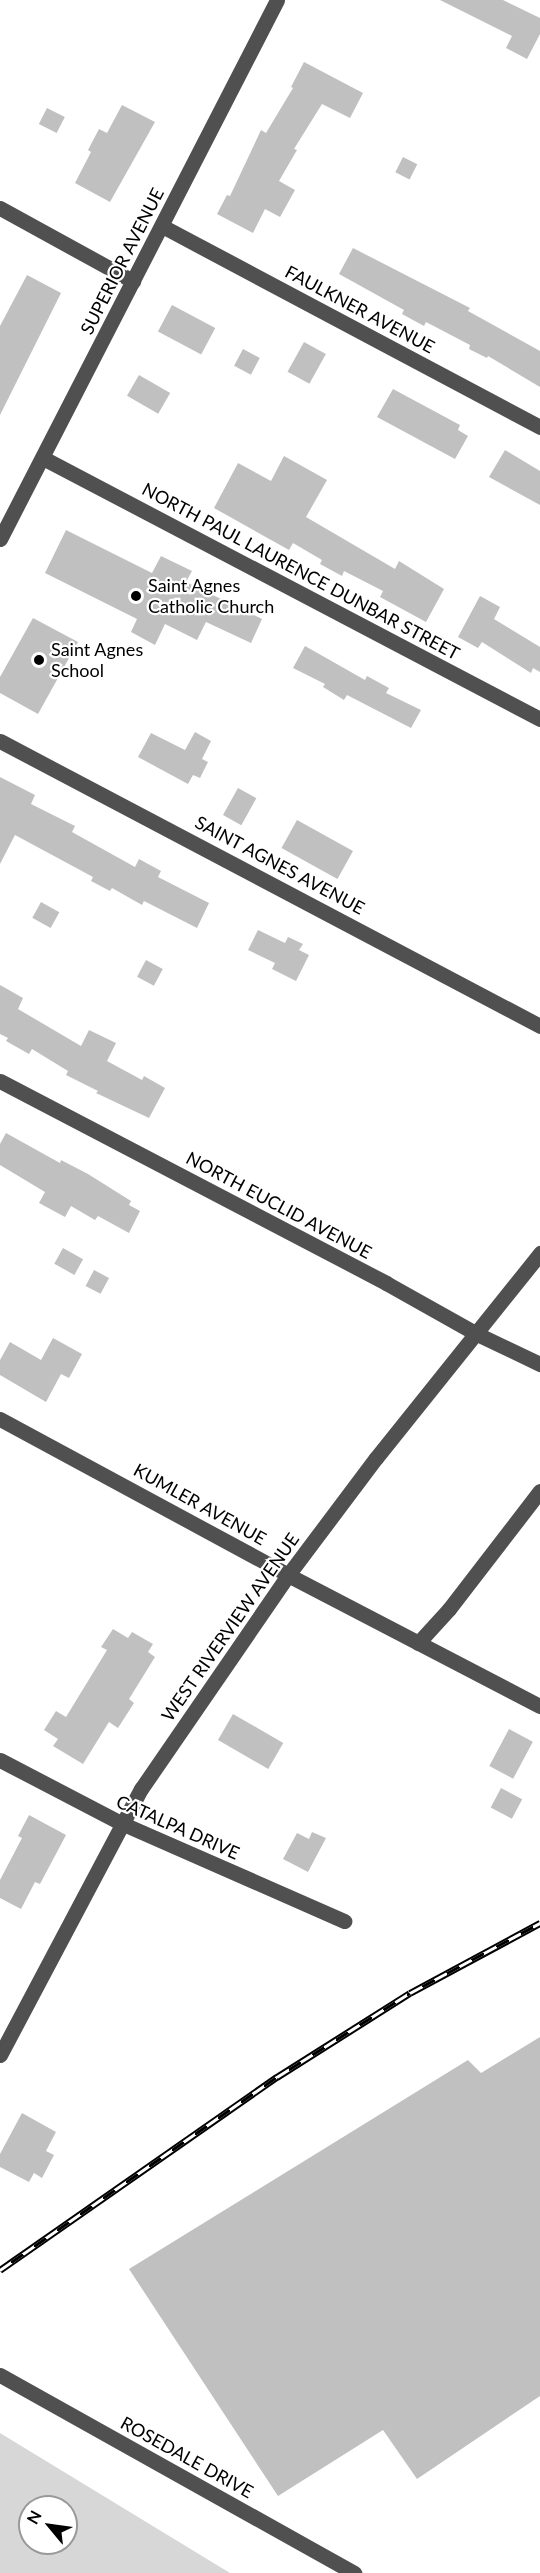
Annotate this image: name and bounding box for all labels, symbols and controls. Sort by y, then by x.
street label: SUPERIOR AVENUE [76,184,168,338]
street label: FAULKNER AVENUE [281,260,439,358]
street label: NORTH PAUL LAURENCE DUNBAR STREET [138,478,464,664]
place label: Saint Agnes Catholic Church [148,575,274,618]
marker: Saint Agnes Catholic Church [129,589,143,603]
place label: Saint Agnes School [51,639,144,682]
marker: Saint Agnes School [32,653,46,667]
street label: SAINT AGNES AVENUE [191,811,369,919]
street label: NORTH EUCLID AVENUE [182,1147,376,1263]
street label: KUMLER AVENUE [130,1459,270,1549]
street label: WEST RIVERVIEW AVENUE [156,1528,304,1726]
street label: CATALPA DRIVE [113,1790,243,1864]
street label: ROSEDALE DRIVE [117,2412,257,2502]
north arrow [18,2495,78,2555]
text: N [22,2507,45,2527]

